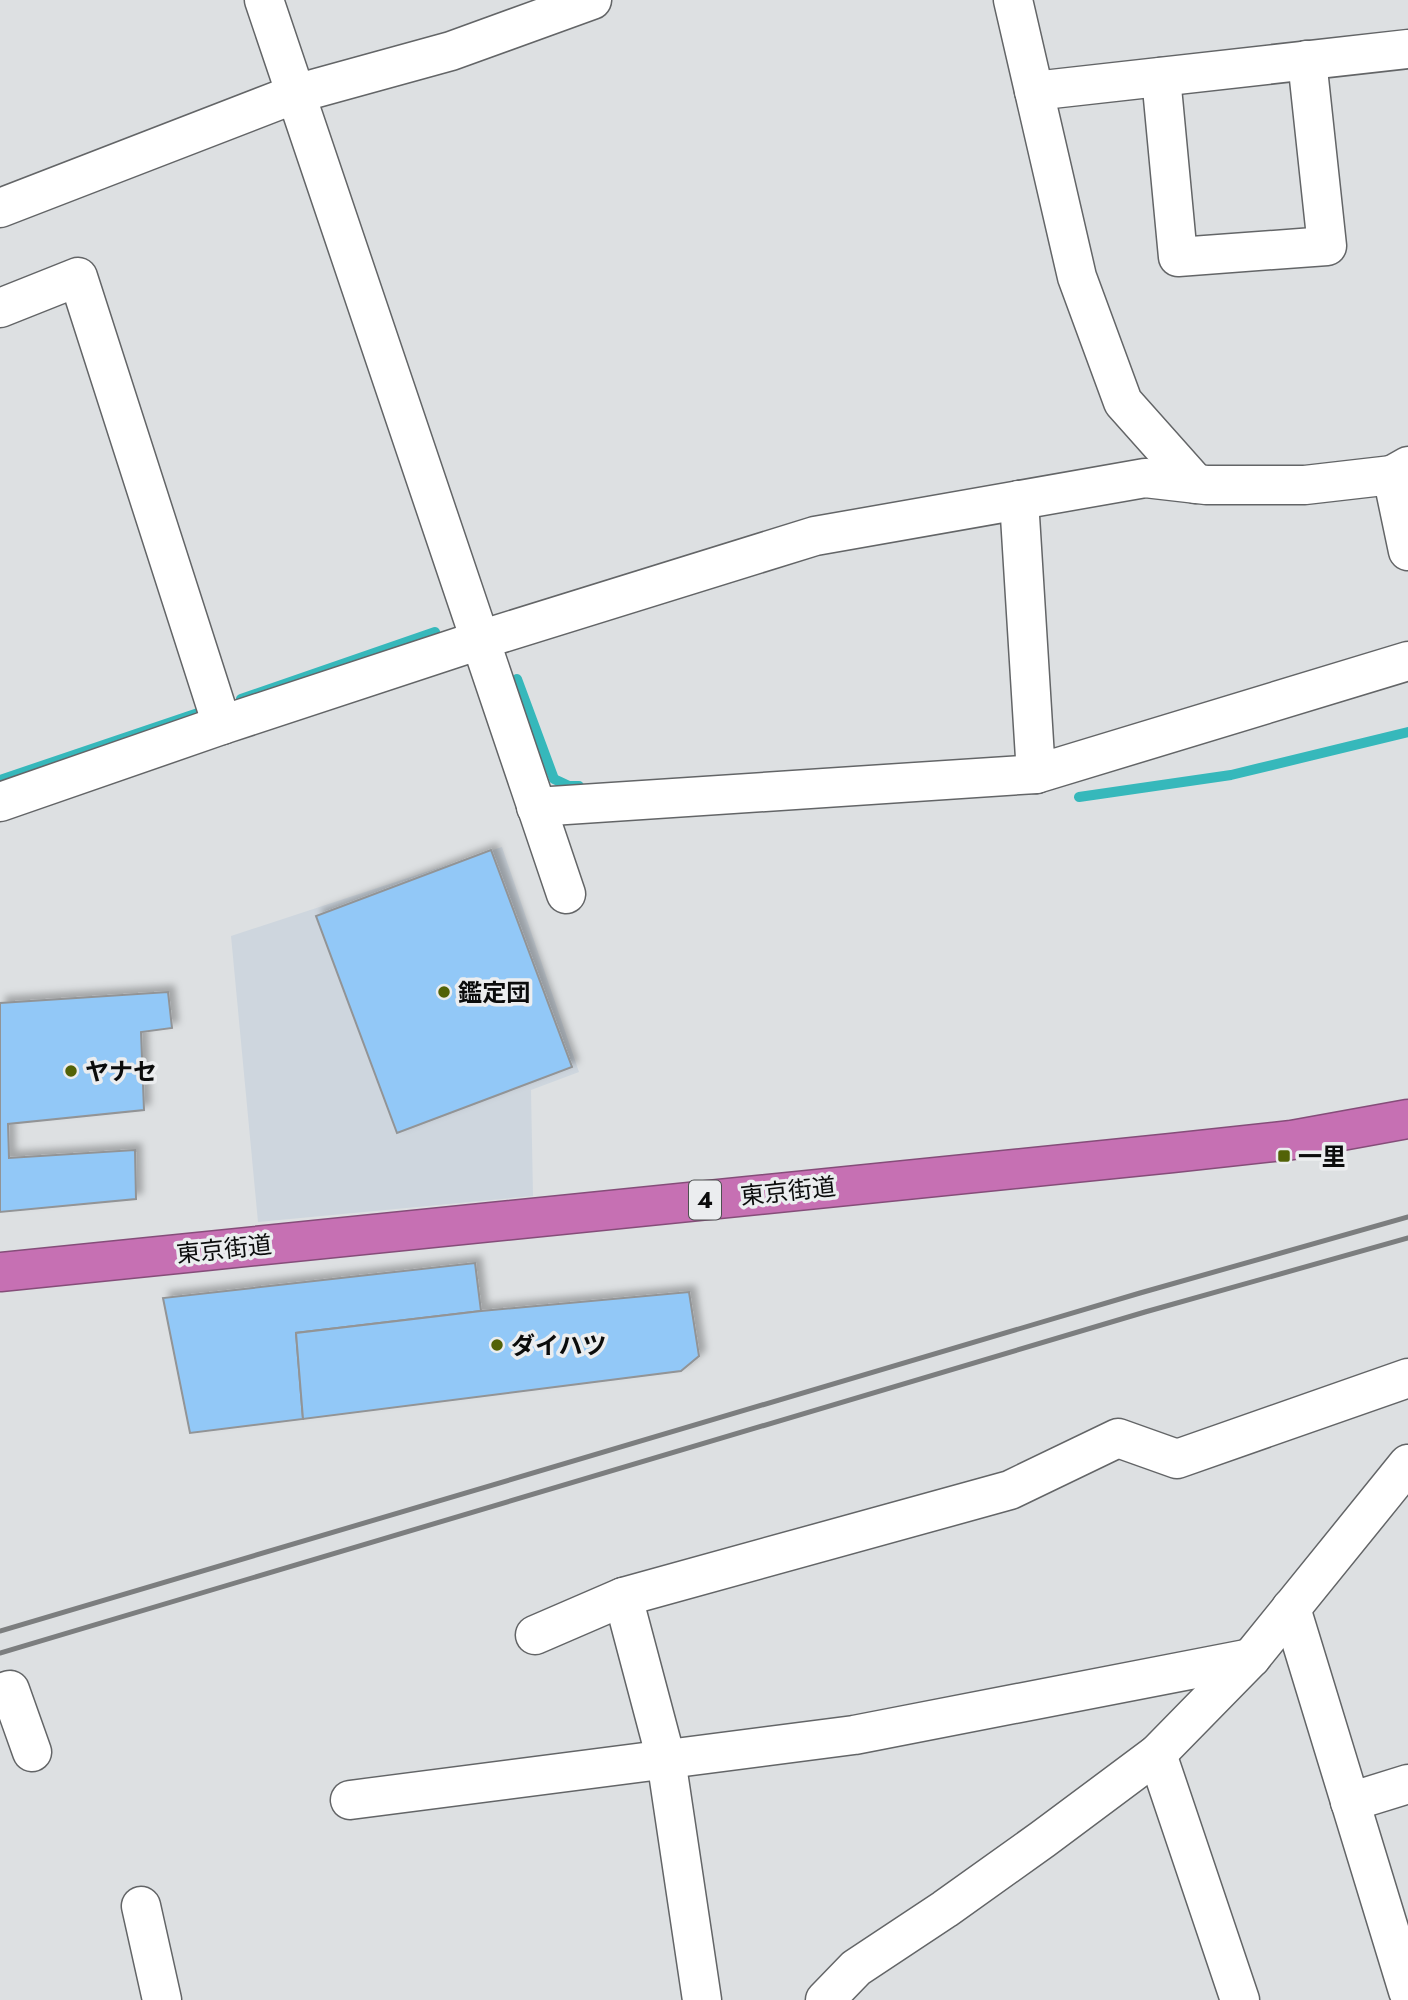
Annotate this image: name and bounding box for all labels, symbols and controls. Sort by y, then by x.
place label: 鑑定団 [458,975,530,1010]
marker: 鑑定団 [436,984,452,1000]
place label: ヤナセ [85,1054,157,1089]
marker: ヤナセ [63,1063,79,1079]
place label: 一里 [1298,1139,1346,1174]
marker: 一里 [1276,1148,1292,1164]
street label: 東京街道 [738,1169,838,1213]
road number: 4 [689,1180,721,1219]
street label: 東京街道 [174,1227,274,1271]
place label: ダイハツ [511,1328,607,1363]
marker: ダイハツ [489,1337,505,1353]

